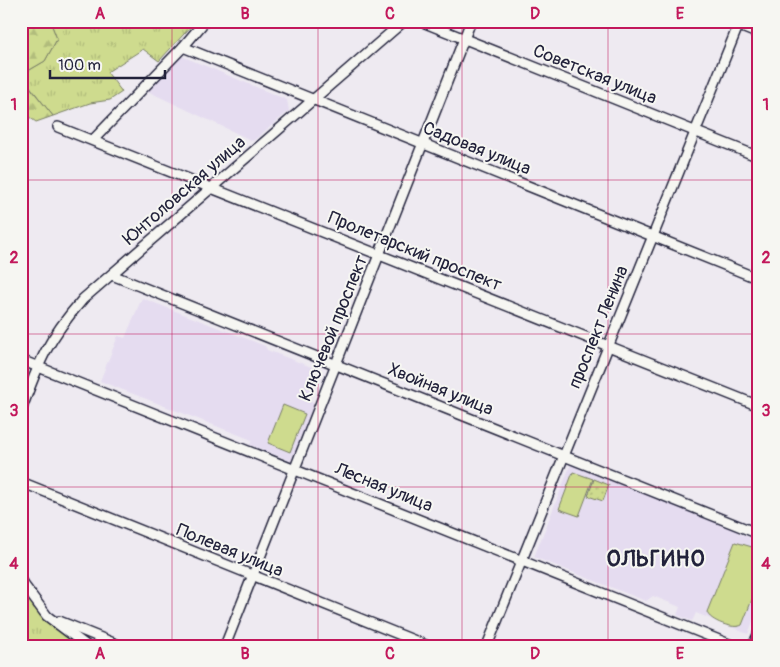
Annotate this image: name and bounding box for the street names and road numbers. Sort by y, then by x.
street label: Советская улица [530,39,660,110]
street label: Садовая улица [419,116,534,181]
street label: Юнтоловская улица [118,131,250,250]
street label: Пролетарский проспект [325,206,505,297]
street label: Ключевой проспект [294,252,373,405]
street label: проспект Ленина [563,262,634,392]
street label: Хвойная улица [385,358,497,421]
street label: Лесная улица [331,457,436,517]
street label: Полевая улица [173,519,287,582]

